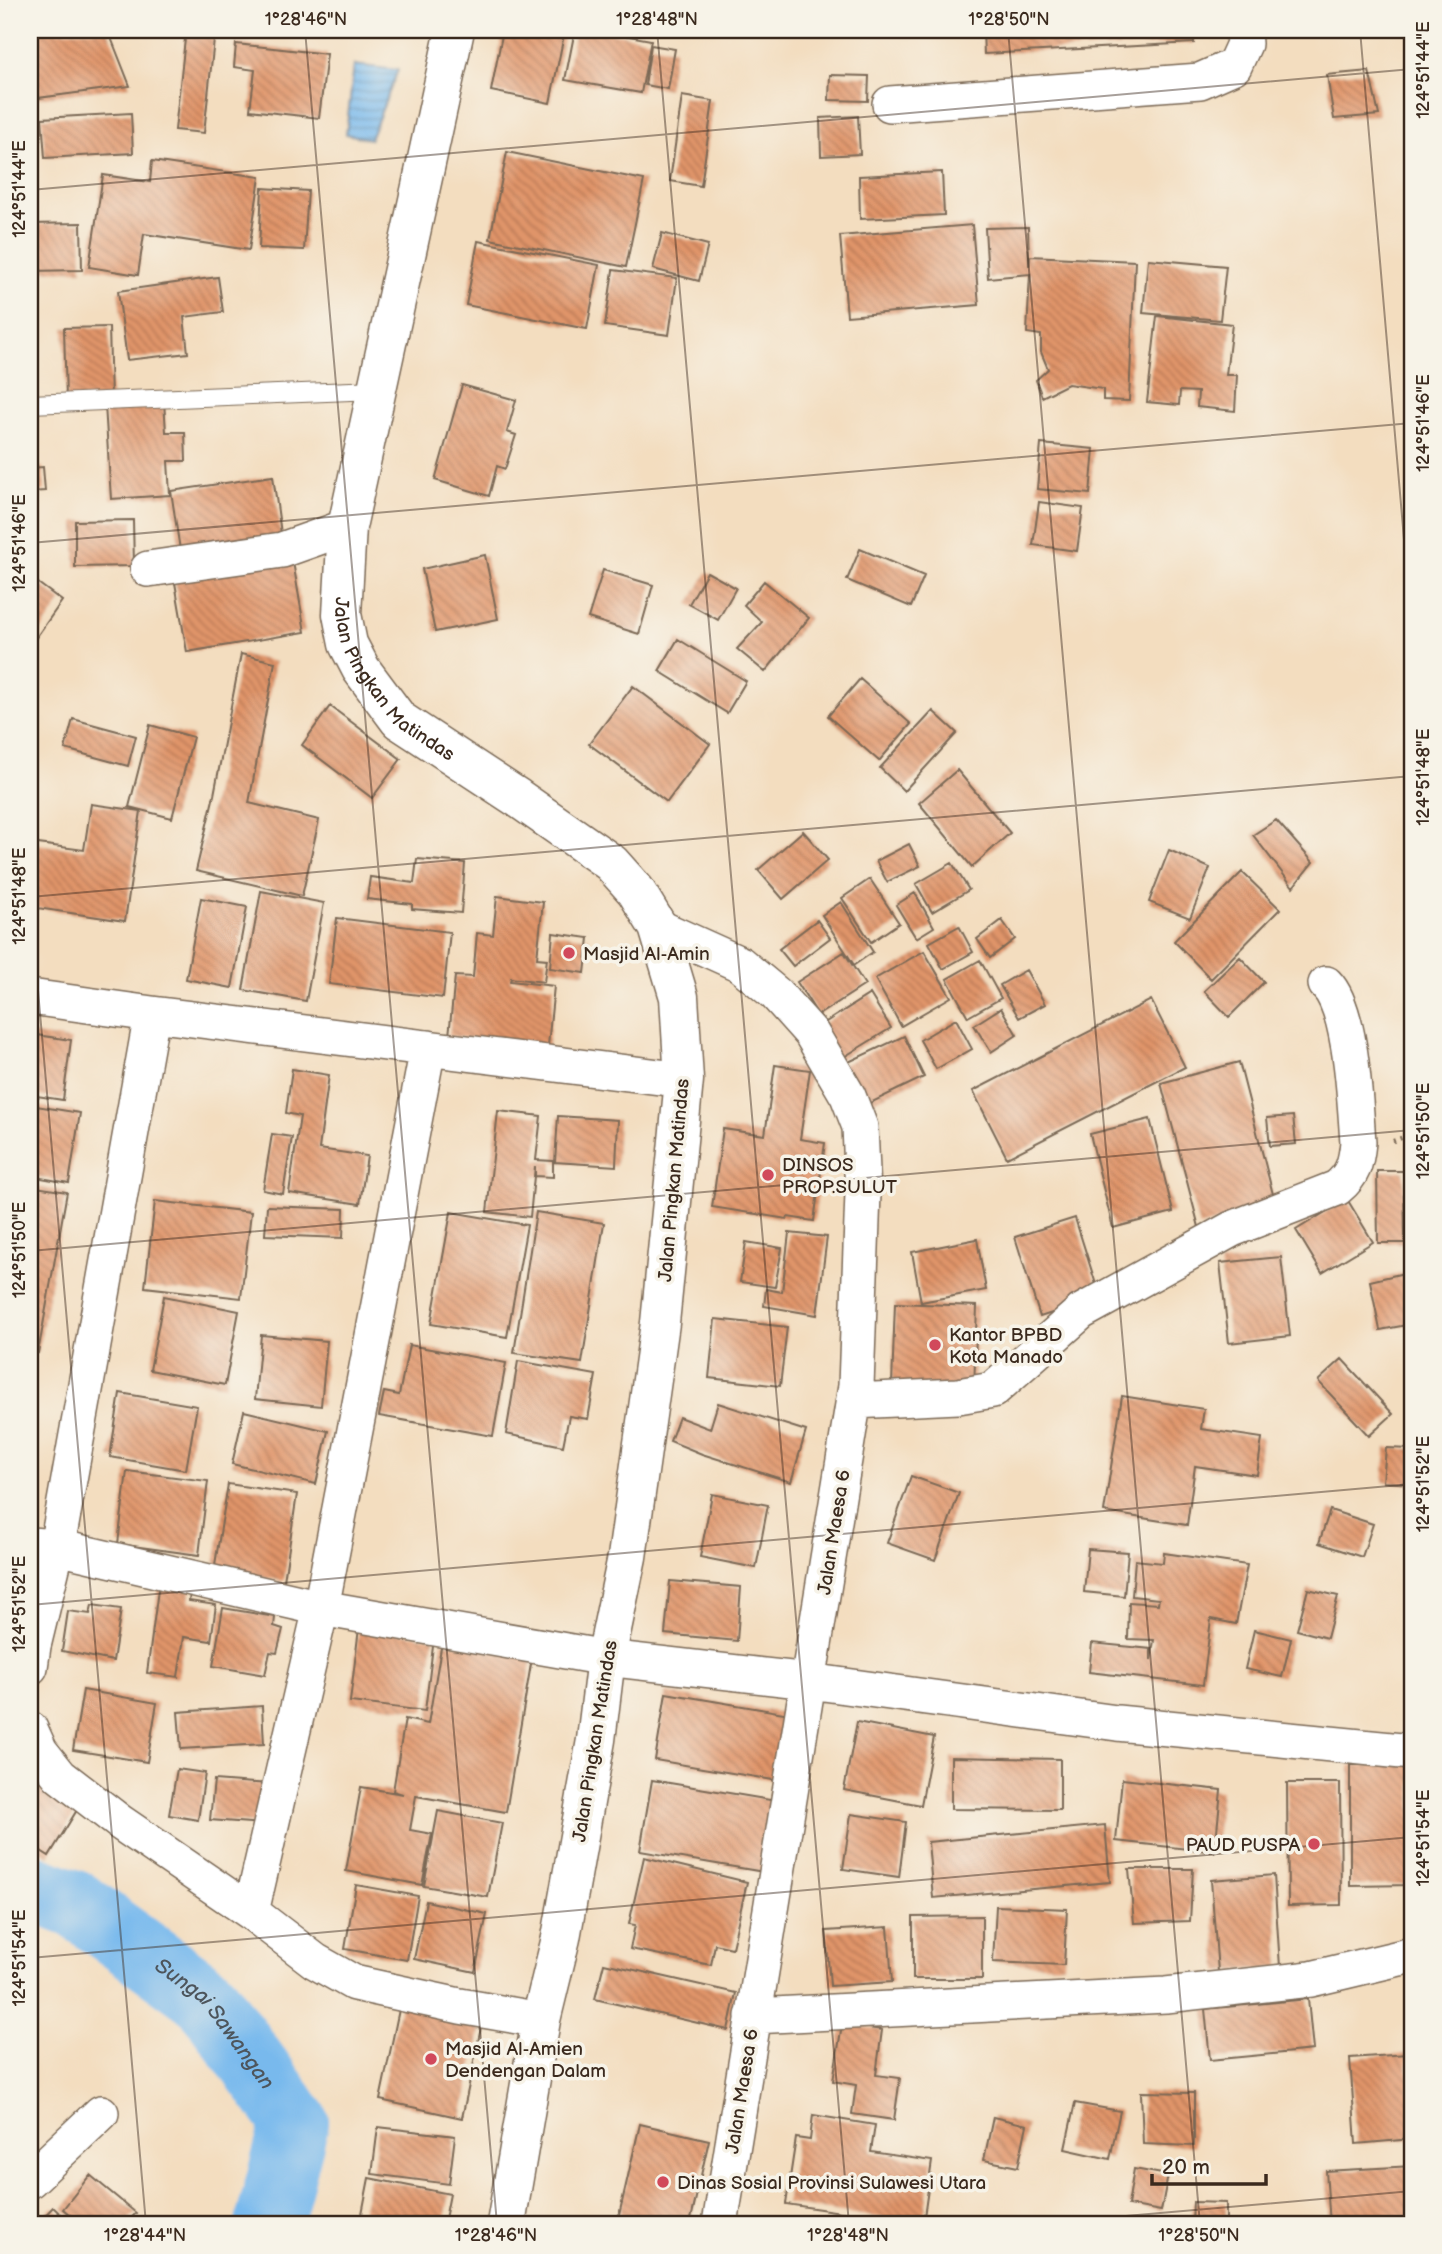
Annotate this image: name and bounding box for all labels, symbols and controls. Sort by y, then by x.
text: 1°28'46"N [265,9,347,30]
text: 1°28'48"N [616,9,698,30]
text: 1°28'50"N [968,9,1050,30]
text: 124°51'44"E [1413,21,1434,119]
text: 124°51'44"E [9,140,30,238]
text: 124°51'46"E [1413,374,1434,472]
text: 124°51'46"E [9,494,30,592]
street label: Jalan Pingkan Matindas [329,597,459,766]
text: 124°51'48"E [1413,728,1434,826]
text: 124°51'48"E [9,847,30,945]
place label: Masjid Al-Amin [583,943,710,966]
marker: Masjid Al-Amin [561,945,577,961]
street label: Jalan Pingkan Matindas [654,1078,695,1283]
text: 124°51'50"E [1413,1083,1434,1179]
place label: DINSOS PROP.SULUT [782,1154,898,1199]
marker: DINSOS PROP.SULUT [760,1167,776,1183]
text: 124°51'50"E [9,1202,30,1298]
place label: Kantor BPBD Kota Manado [949,1324,1063,1369]
marker: Kantor BPBD Kota Manado [927,1337,943,1353]
text: 124°51'52"E [1413,1436,1434,1532]
street label: Jalan Maesa 6 [813,1468,856,1596]
text: 124°51'52"E [9,1556,30,1652]
street label: Jalan Pingkan Matindas [568,1639,623,1844]
text: 124°51'54"E [1413,1789,1434,1887]
place label: PAUD PUSPA [1186,1834,1300,1857]
marker: PAUD PUSPA [1306,1836,1322,1852]
text: 124°51'54"E [9,1909,30,2007]
water label: Sungai Sawangan [150,1953,279,2094]
street label: Jalan Maesa 6 [721,2027,764,2155]
place label: Masjid Al-Amien Dendengan Dalam [445,2038,606,2083]
marker: Masjid Al-Amien Dendengan Dalam [423,2051,439,2067]
scale bar [1152,2142,1265,2186]
text: 20 m [1162,2155,1210,2180]
place label: Dinas Sosial Provinsi Sulawesi Utara [677,2172,986,2195]
marker: Dinas Sosial Provinsi Sulawesi Utara [655,2174,671,2190]
text: 1°28'44"N [104,2225,186,2246]
text: 1°28'46"N [455,2225,537,2246]
text: 1°28'48"N [807,2225,889,2246]
text: 1°28'50"N [1158,2225,1240,2246]

